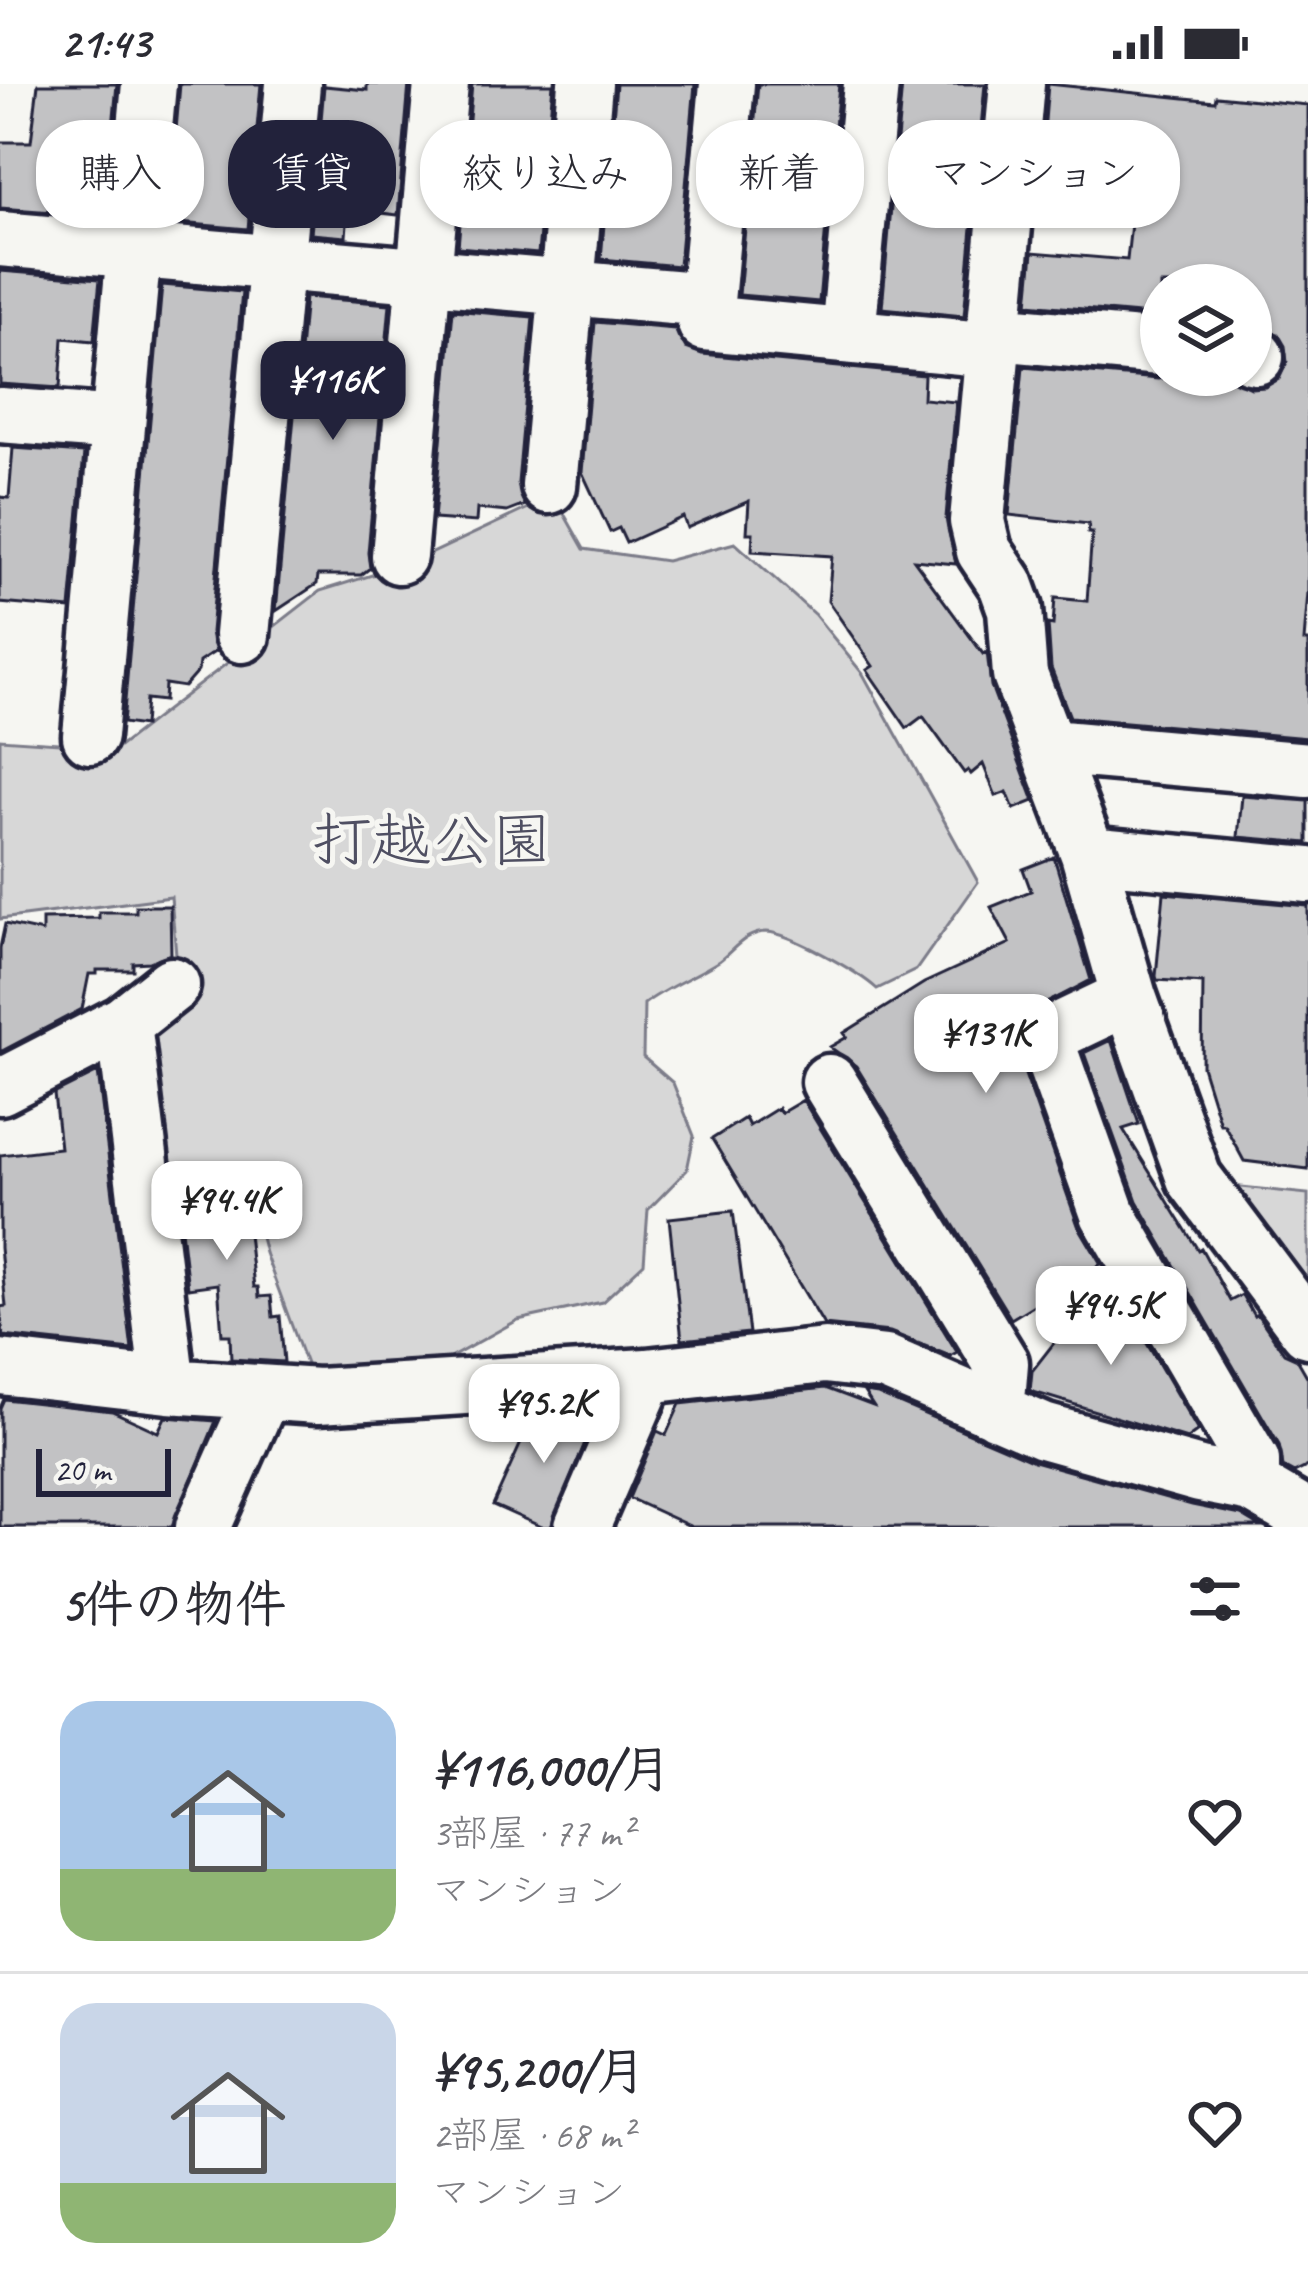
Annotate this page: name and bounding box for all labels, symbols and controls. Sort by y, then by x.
text: 21:43 [60,14,150,71]
chip: 購入 [36,120,204,228]
chip: 賃貸 [228,120,396,228]
chip: 絞り込み [420,120,672,228]
chip: 新着 [696,120,864,228]
chip: マンション [888,120,1180,228]
map controls [1140,264,1272,396]
button: layers [1140,264,1272,396]
pin: ¥116K [249,341,417,443]
text: ¥116K [288,355,378,404]
park label: 打越公園 [312,802,552,878]
pin: ¥131K [902,994,1070,1096]
text: ¥131K [941,1008,1031,1057]
pin: ¥94.4K [129,1161,325,1263]
text: ¥94.4K [178,1175,276,1224]
pin: ¥94.5K [1013,1266,1209,1368]
text: ¥94.5K [1063,1280,1159,1329]
pin: ¥95.2K [446,1364,642,1466]
text: ¥95.2K [496,1378,592,1427]
scale bar [36,1443,171,1496]
text: 20 m [54,1449,110,1491]
icon: filters [1182,1566,1248,1632]
text: 5件の物件 [60,1572,286,1636]
text: ¥116,000/月 [432,1737,672,1801]
icon: home [156,1749,300,1893]
icon: heart [1182,1788,1248,1854]
text: 3部屋 · 77 m² [432,1809,633,1858]
text: マンション [432,1866,625,1915]
text: ¥95,200/月 [432,2039,646,2103]
icon: home [156,2051,300,2195]
icon: heart [1182,2090,1248,2156]
text: 2部屋 · 68 m² [432,2111,633,2160]
text: マンション [432,2168,625,2217]

